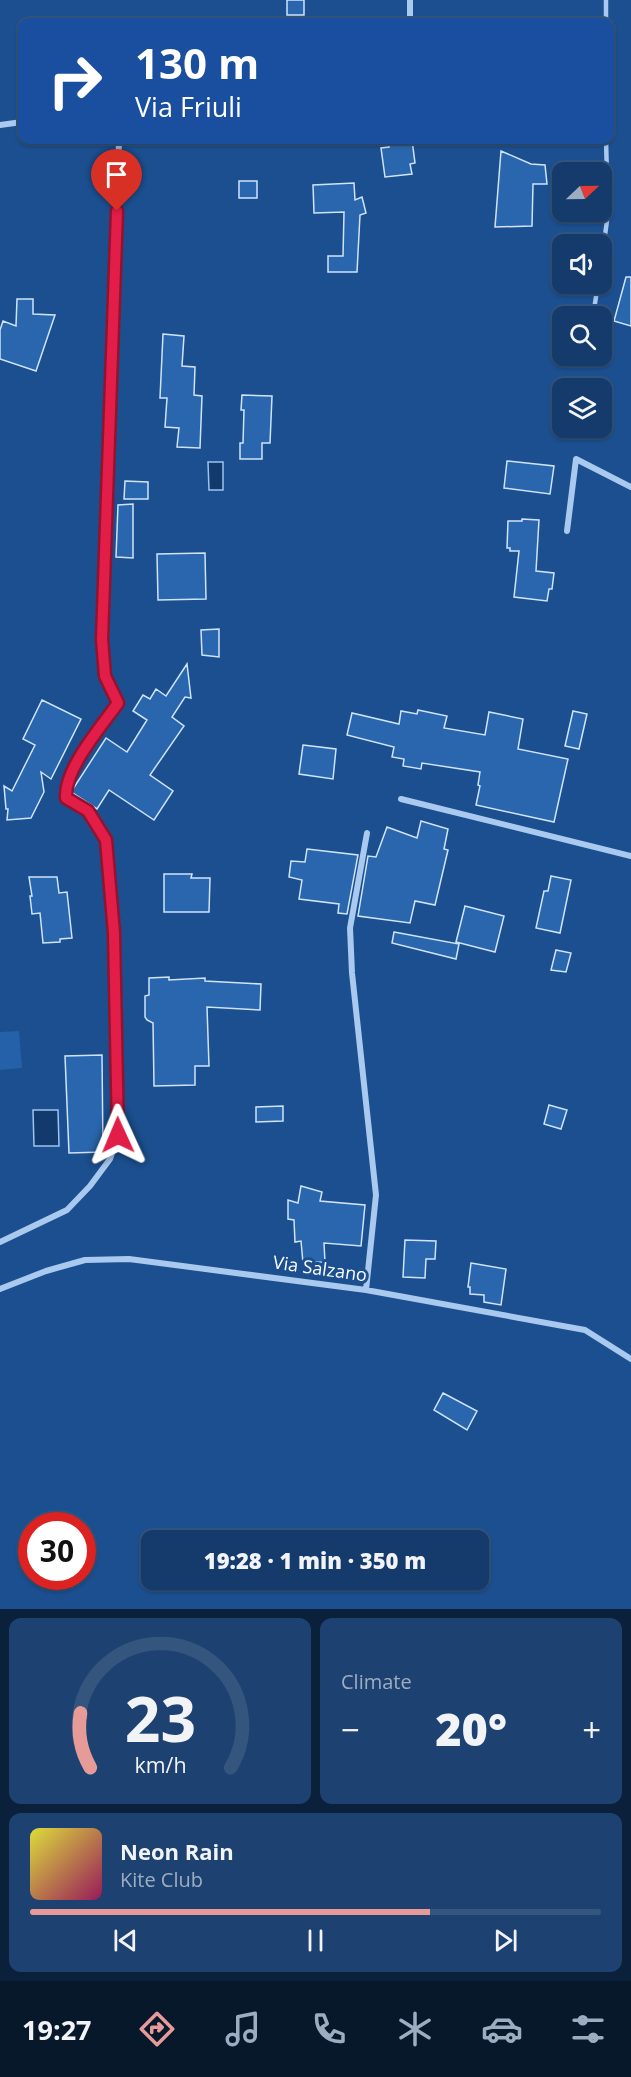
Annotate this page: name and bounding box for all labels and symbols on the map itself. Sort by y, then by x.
pin [91,149,142,211]
north arrow [552,162,612,222]
position arrow [86,1103,150,1167]
street label: Via Salzano [272,1250,369,1286]
speed limit sign: 30 [18,1512,96,1590]

